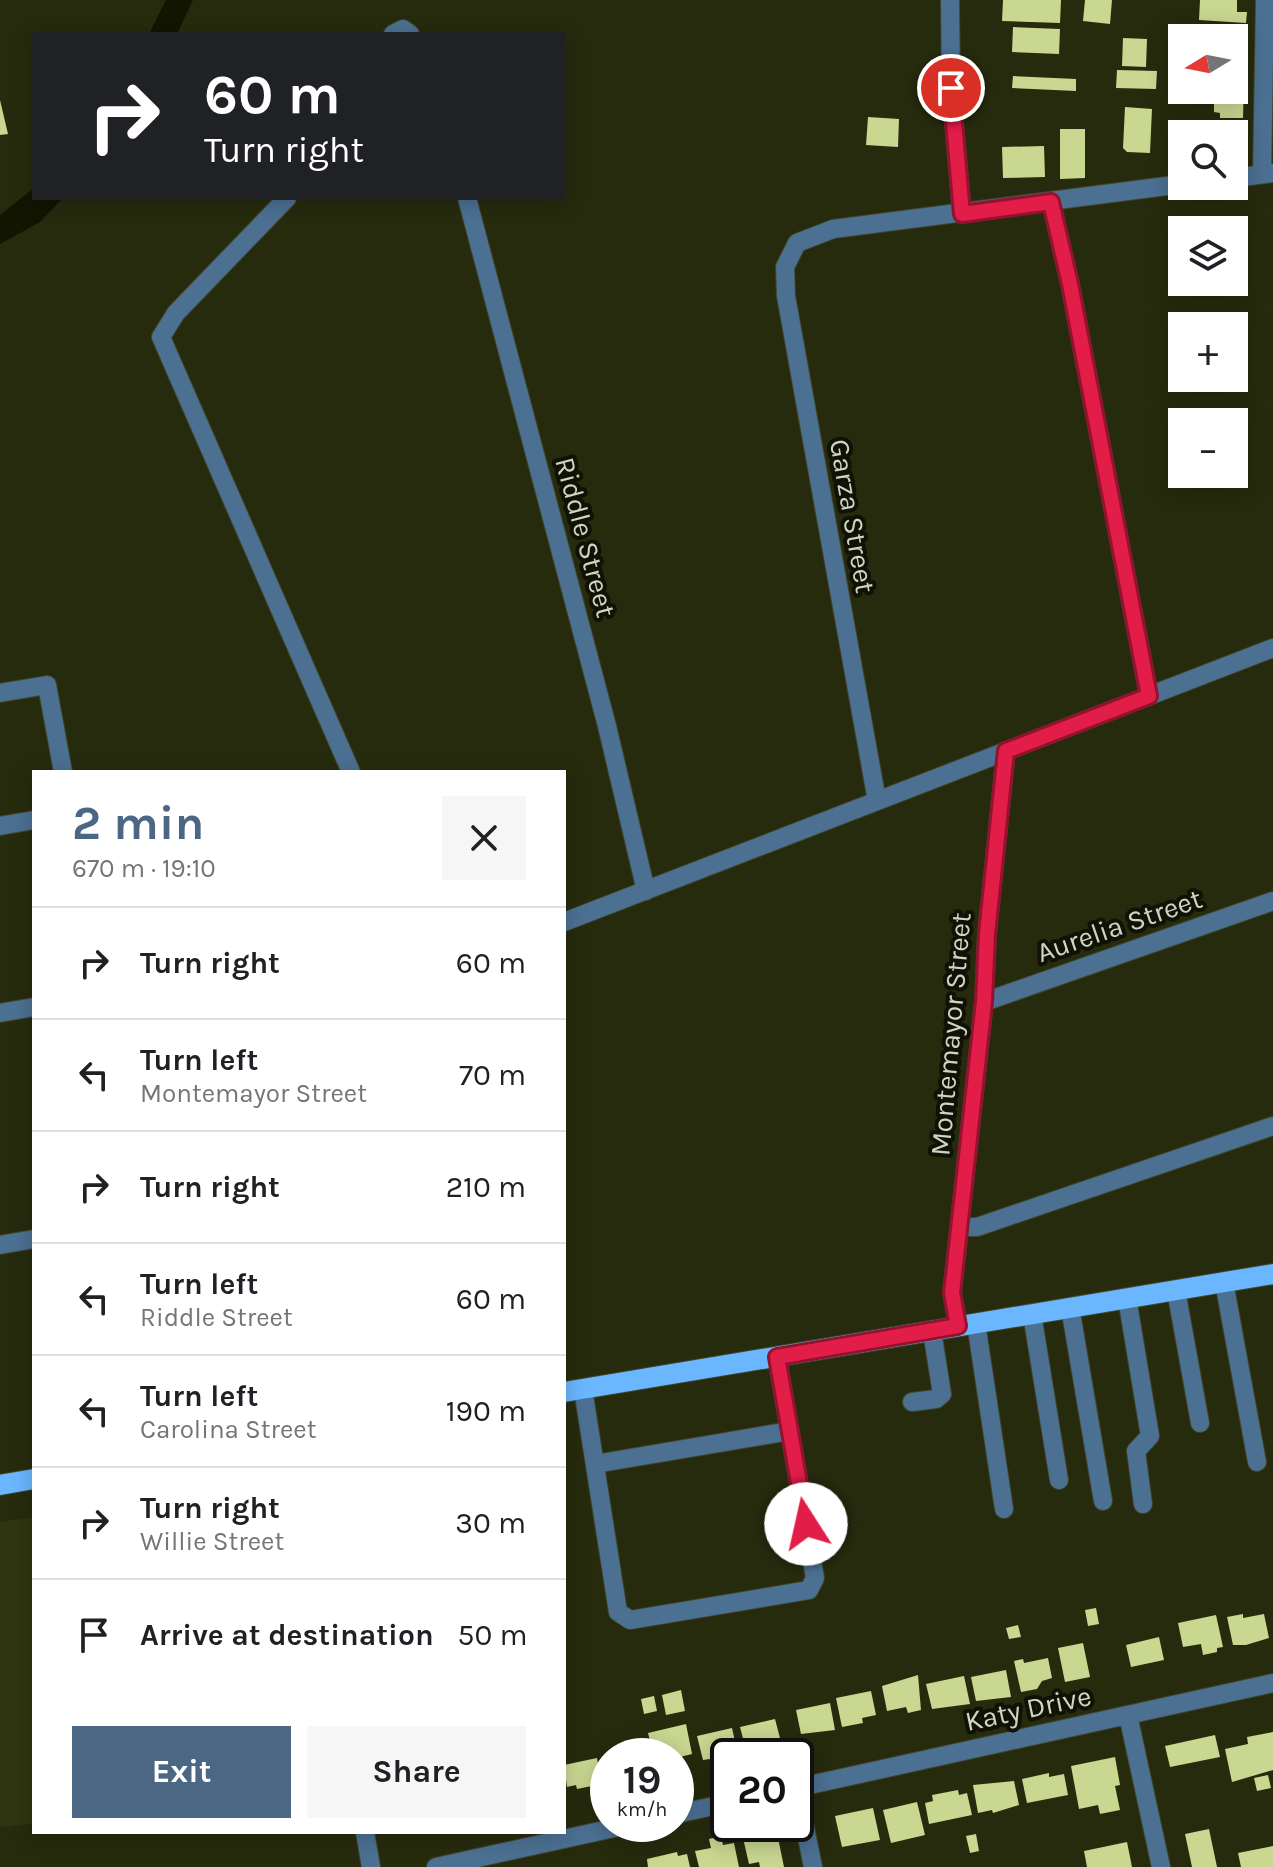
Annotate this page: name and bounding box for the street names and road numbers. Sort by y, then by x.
street label: Garza Street [823,437,882,596]
street label: Riddle Street [548,453,623,621]
street label: Aurelia Street [1032,882,1206,969]
street label: Montemayor Street [923,911,978,1157]
street label: Katy Drive [962,1679,1094,1738]

